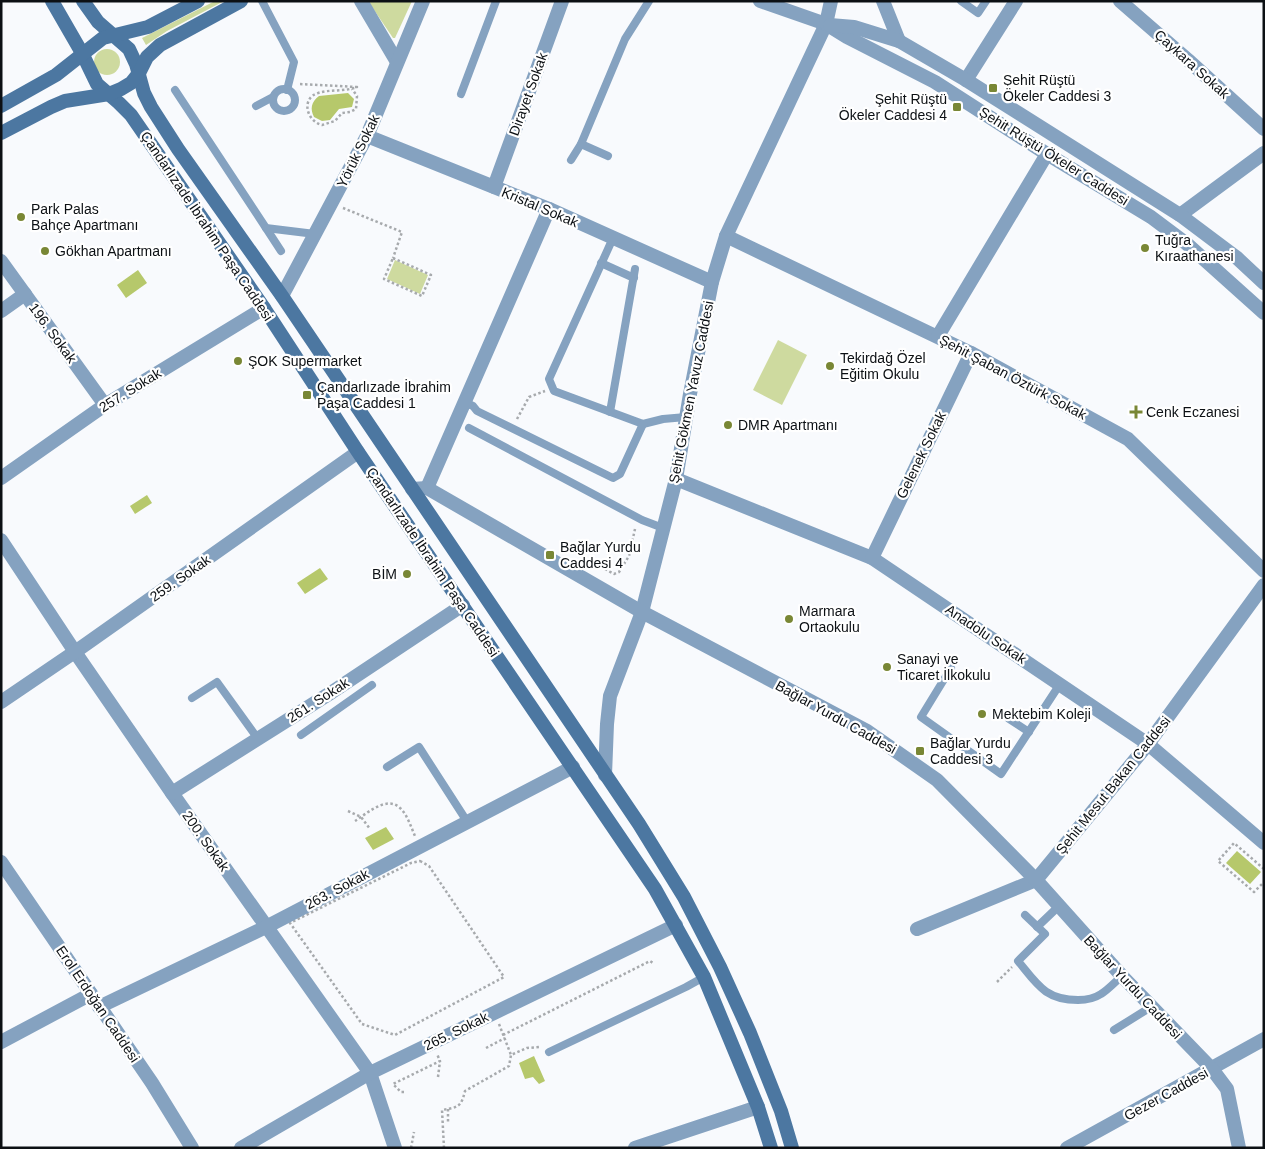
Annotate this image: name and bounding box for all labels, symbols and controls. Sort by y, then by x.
street label: Çaykara Sokak [1151,26,1233,102]
street label: Dirayet Sokak [506,49,551,138]
place label: Şehit Rüştü Ökeler Caddesi 3 [1003,72,1111,104]
marker: Şehit Rüştü Ökeler Caddesi 3 [987,82,999,94]
place label: Şehit Rüştü Ökeler Caddesi 4 [839,91,947,123]
marker: Şehit Rüştü Ökeler Caddesi 4 [951,101,963,113]
street label: Şehit Rüştü Ökeler Caddesi [977,103,1132,209]
street label: Yörük Sokak [333,111,383,190]
street label: Çandarlızade İbrahim Paşa Caddesi [137,128,277,324]
street label: Kristal Sokak [499,184,582,231]
place label: Park Palas Bahçe Apartmanı [31,201,138,233]
marker: Park Palas Bahçe Apartmanı [15,211,27,223]
place label: Tuğra Kıraathanesi [1155,232,1234,264]
marker: Tuğra Kıraathanesi [1139,242,1151,254]
place label: Gökhan Apartmanı [55,243,172,259]
marker: Gökhan Apartmanı [39,245,51,257]
street label: Şehit Gökmen Yavuz Caddesi [665,299,717,485]
street label: 196. Sokak [26,300,81,367]
street label: Şehit Şaban Öztürk Sokak [937,331,1091,423]
place label: Tekirdağ Özel Eğitim Okulu [840,349,926,382]
place label: ŞOK Supermarket [248,353,362,369]
marker: ŞOK Supermarket [232,355,244,367]
marker: Tekirdağ Özel Eğitim Okulu [824,360,836,372]
street label: 257. Sokak [96,364,165,415]
place label: Çandarlızade İbrahim Paşa Caddesi 1 [317,378,451,411]
marker: Çandarlızade İbrahim Paşa Caddesi 1 [301,389,313,401]
place label: Cenk Eczanesi [1146,404,1239,420]
marker: Cenk Eczanesi [1130,406,1142,418]
street label: Gelenek Sokak [893,408,949,501]
place label: DMR Apartmanı [738,417,838,433]
marker: DMR Apartmanı [722,419,734,431]
street label: Çandarlızade İbrahim Paşa Caddesi [363,464,503,660]
place label: Bağlar Yurdu Caddesi 4 [560,539,641,571]
marker: Bağlar Yurdu Caddesi 4 [544,549,556,561]
street label: 259. Sokak [147,551,214,605]
place label: BİM [372,565,397,582]
marker: BİM [401,568,413,580]
street label: Anadolu Sokak [942,601,1030,668]
place label: Marmara Ortaokulu [799,603,860,635]
marker: Marmara Ortaokulu [783,613,795,625]
place label: Sanayi ve Ticaret İlkokulu [897,651,991,683]
marker: Sanayi ve Ticaret İlkokulu [881,661,893,673]
street label: 261. Sokak [284,674,353,726]
street label: Bağlar Yurdu Caddesi [773,677,899,757]
place label: Mektebim Koleji [992,706,1091,722]
marker: Mektebim Koleji [976,708,988,720]
street label: Şehit Mesut Bakan Caddesi [1052,713,1174,857]
place label: Bağlar Yurdu Caddesi 3 [930,735,1011,767]
marker: Bağlar Yurdu Caddesi 3 [914,745,926,757]
street label: 200. Sokak [179,808,233,875]
street label: 263. Sokak [302,865,373,913]
street label: Bağlar Yurdu Caddesi [1081,932,1185,1042]
street label: Erol Erdoğan Caddesi [53,943,143,1065]
street label: 265. Sokak [421,1008,492,1054]
street label: Gezer Caddesi [1121,1064,1211,1124]

